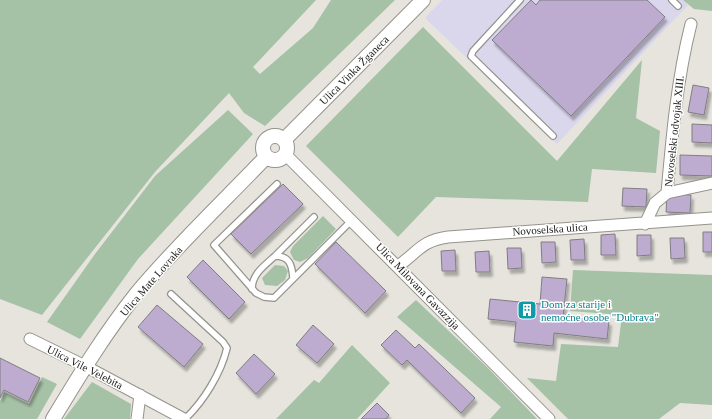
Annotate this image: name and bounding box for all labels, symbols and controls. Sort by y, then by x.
street label: Ulica Vinka Žganeca [317,33,391,107]
street label: Novoselski odvojak XIII. [662,74,686,187]
street label: Novoselska ulica [512,220,588,238]
street label: Ulica Milovana Gavazzija [374,240,462,332]
street label: Ulica Mate Lovraka [117,244,185,318]
place label: Dom za starije i nemoćne osobe "Dubrava" [541,298,659,323]
building icon: Dom za starije i nemoćne osobe "Dubrava" [516,299,538,321]
street label: Ulica Vile Velebita [45,343,125,391]

